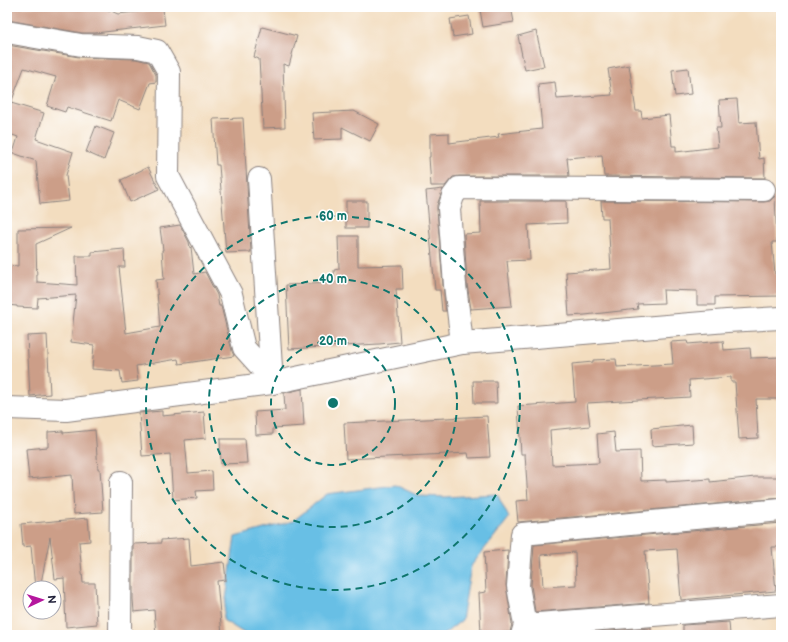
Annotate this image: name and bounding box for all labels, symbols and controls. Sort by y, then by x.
text: 60 m [319,209,347,224]
text: 40 m [319,272,347,287]
text: 20 m [319,334,347,349]
centre of rings [326,396,340,410]
north arrow [22,580,62,620]
text: N [45,595,58,604]

